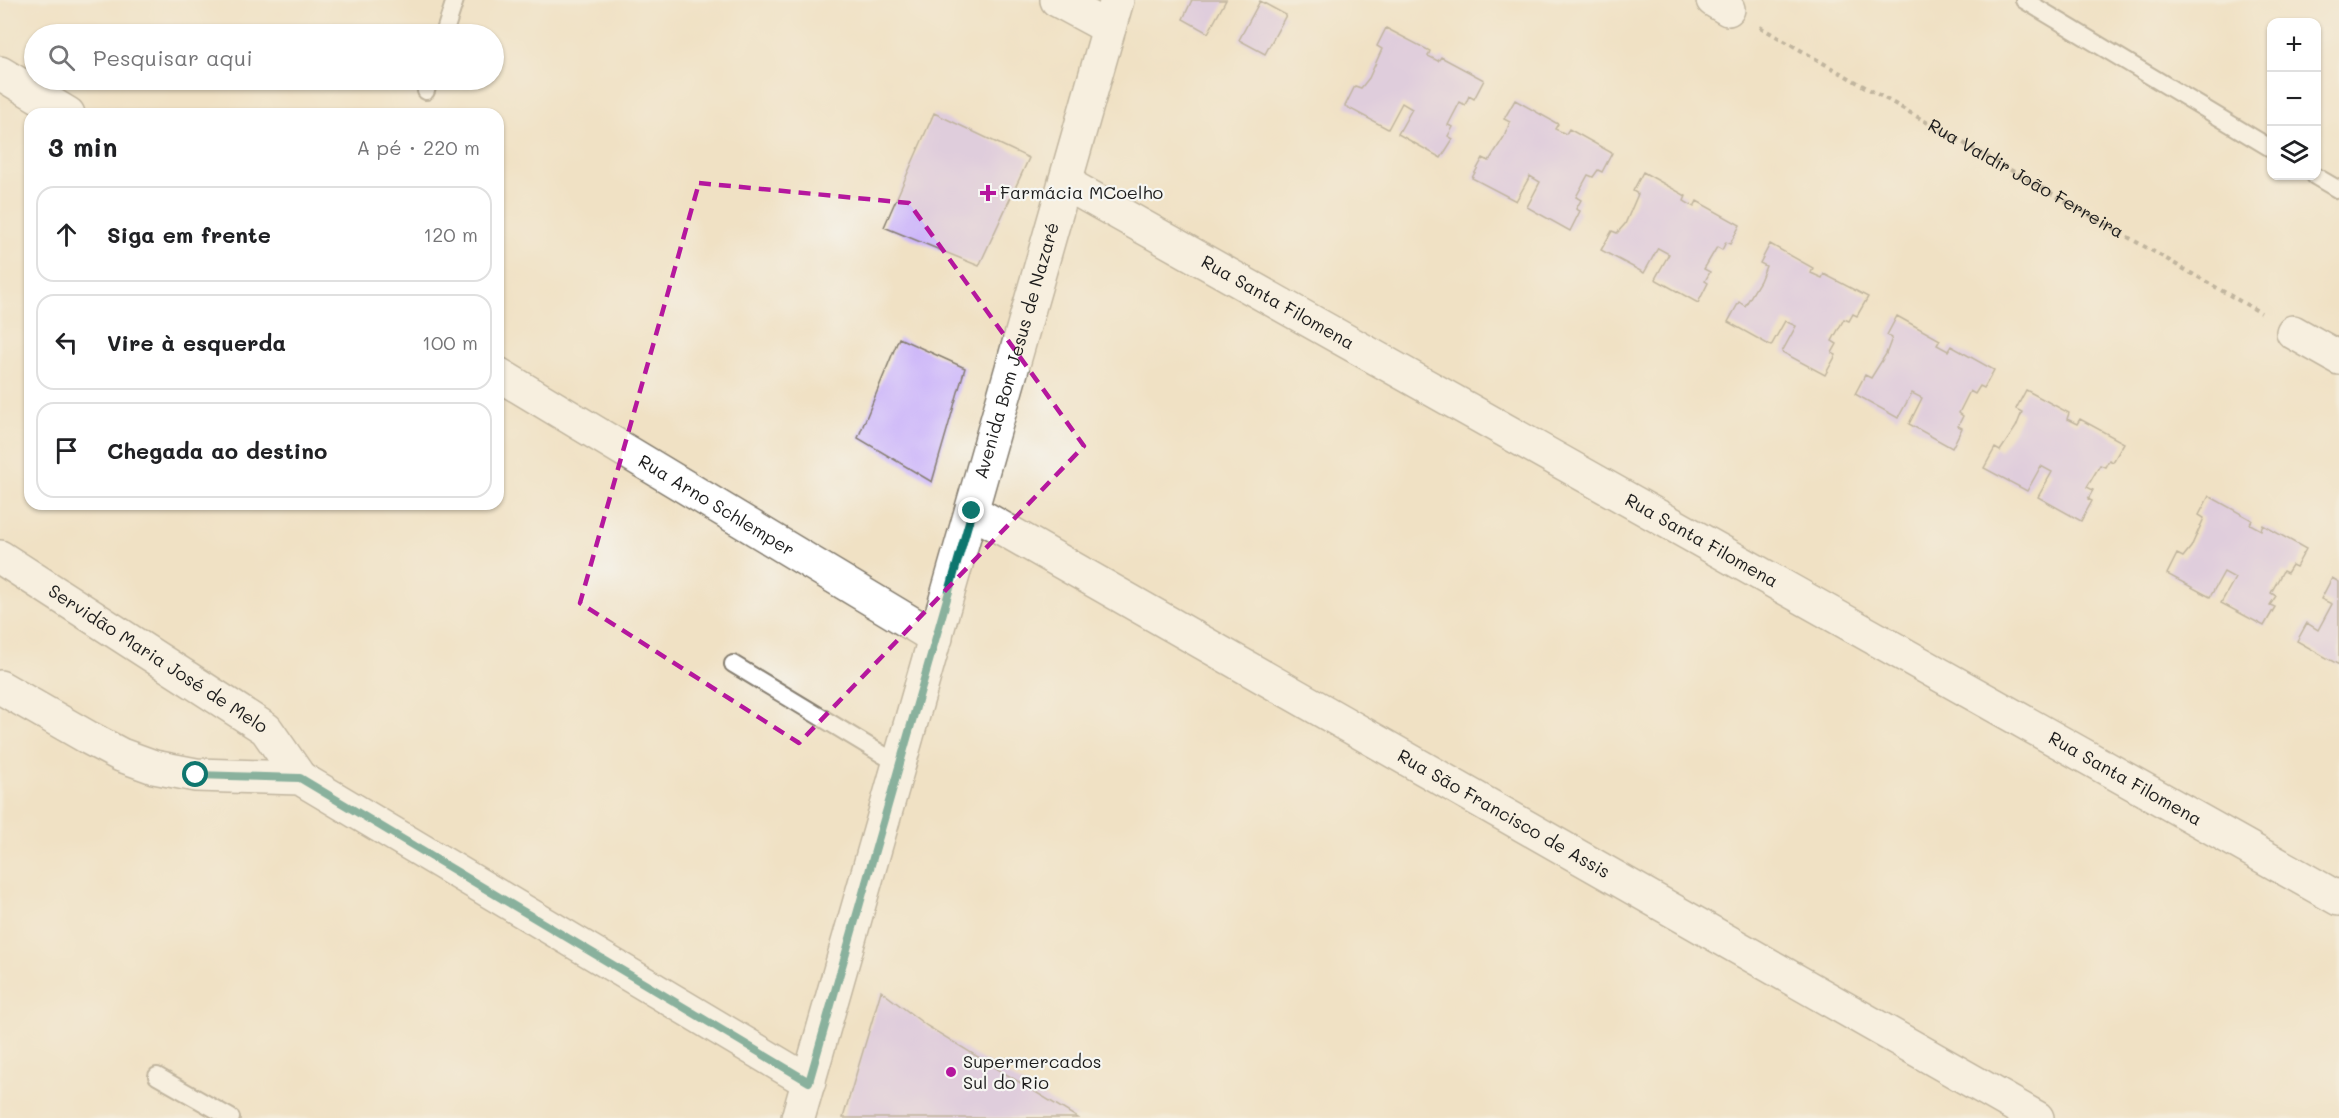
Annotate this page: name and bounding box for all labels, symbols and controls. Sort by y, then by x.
map controls [2267,18,2321,180]
button: + [2267,18,2321,72]
search box [24,24,504,90]
icon: search [45,41,78,74]
text: Pesquisar aqui [93,43,253,72]
button: − [2267,72,2321,126]
street label: Rua Valdir João Ferreira [1924,112,2129,243]
button: layers [2267,126,2321,180]
text: 3 min [48,130,117,164]
text: A pé · 220 m [357,134,480,160]
place label: Farmácia MCoelho [1000,180,1164,204]
marker: Farmácia MCoelho [981,186,995,200]
icon: ahead [50,218,83,251]
street label: Avenida Bom Jesus de Nazaré [968,219,1064,481]
text: Siga em frente [107,220,271,249]
text: 120 m [423,221,478,247]
street label: Rua Santa Filomena [1197,249,1359,354]
icon: left [50,326,83,359]
text: Vire à esquerda [107,328,286,357]
text: 100 m [422,329,478,355]
icon: arrive [50,434,83,467]
text: Chegada ao destino [107,436,327,465]
street label: Rua Arno Schlemper [634,448,800,561]
street label: Rua Santa Filomena [1621,487,1783,592]
route end [958,497,984,523]
street label: Servidão Maria José de Melo [44,578,273,738]
street label: Rua Santa Filomena [2045,725,2206,831]
street label: Rua São Francisco de Assis [1394,743,1615,883]
route start [182,761,208,787]
place label: Supermercados Sul do Rio [963,1049,1101,1094]
marker: Supermercados Sul do Rio [944,1065,958,1079]

